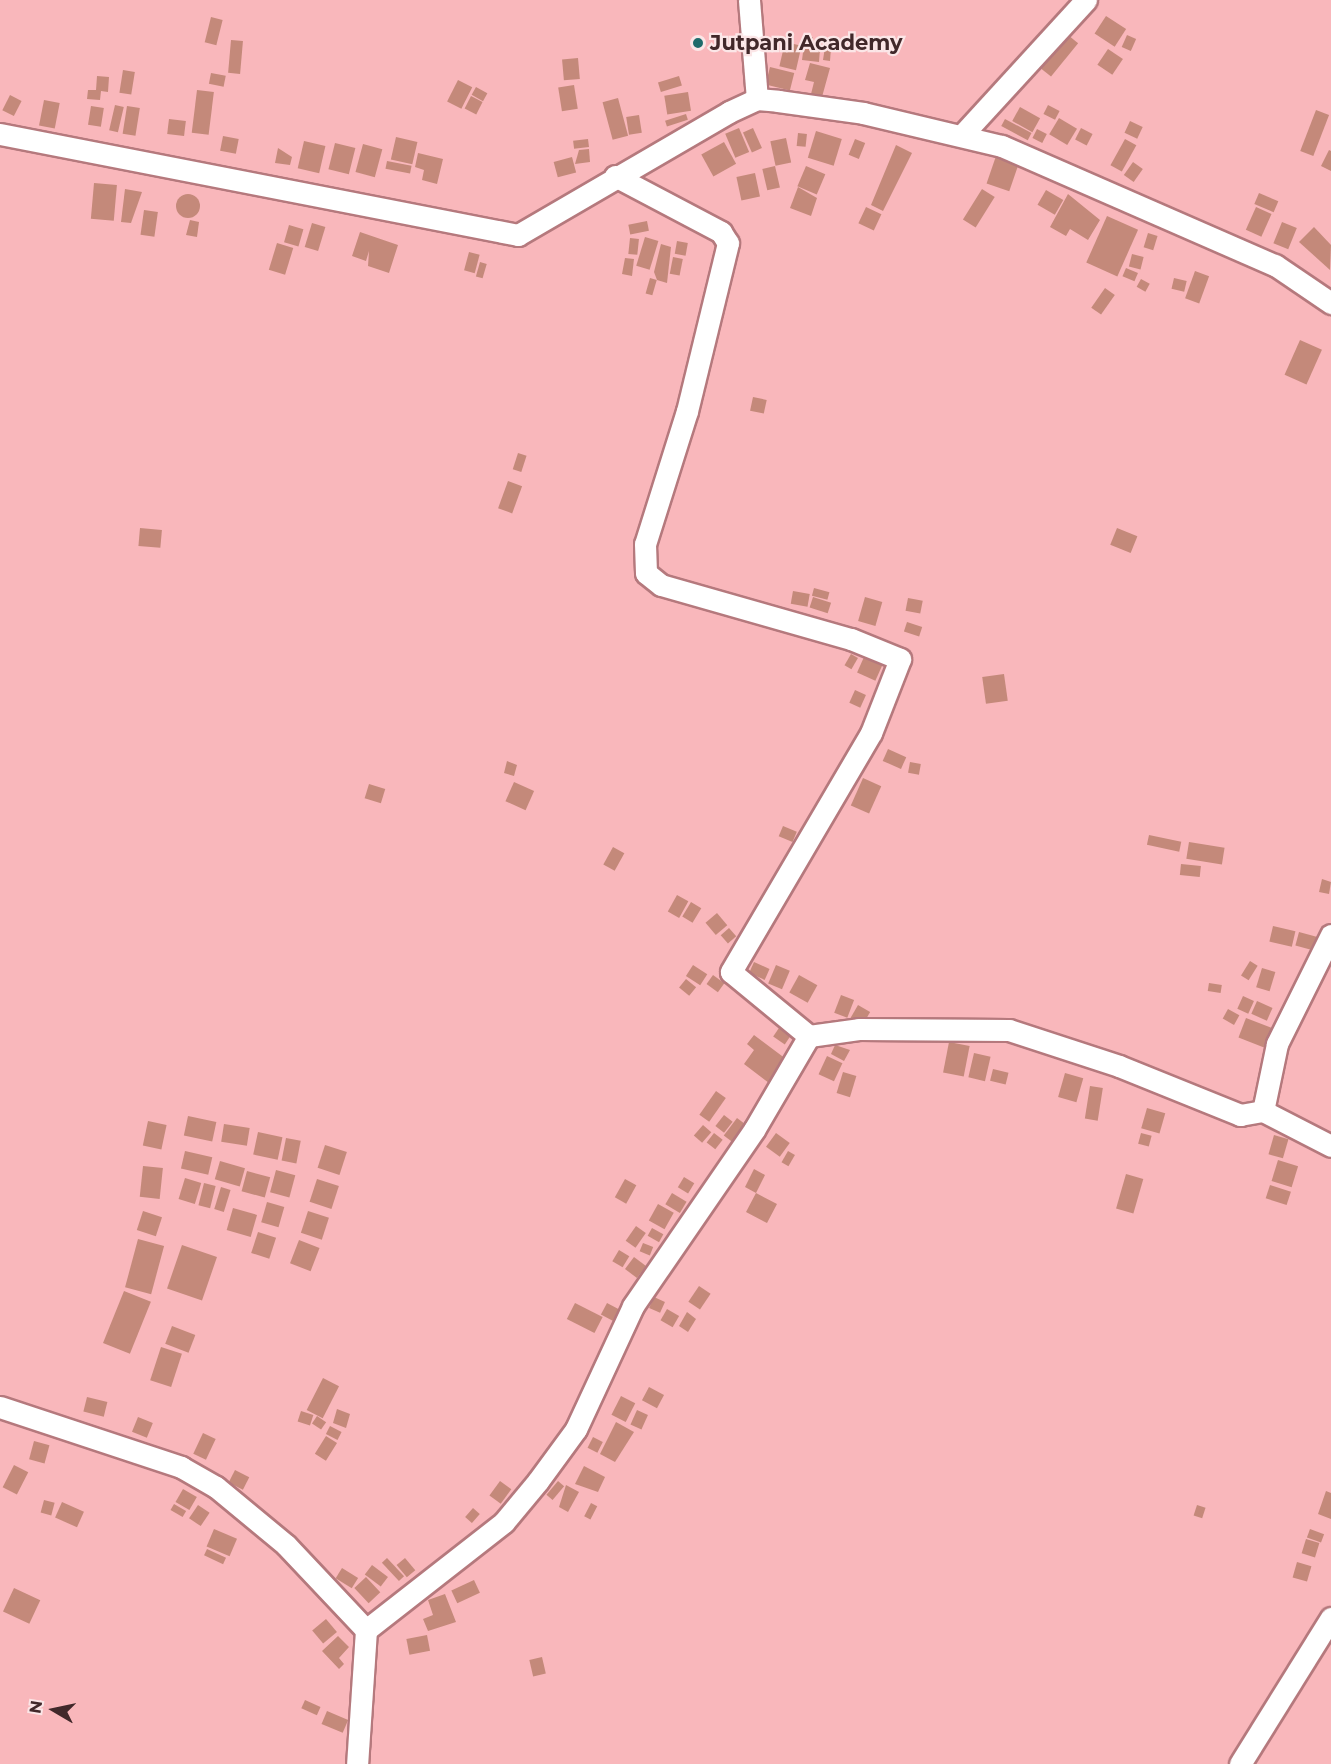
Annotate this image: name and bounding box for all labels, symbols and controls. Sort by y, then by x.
place label: Jutpani Academy [710,30,903,56]
marker: Jutpani Academy [691,36,705,50]
north arrow [24,1680,84,1740]
text: N [25,1699,46,1715]

